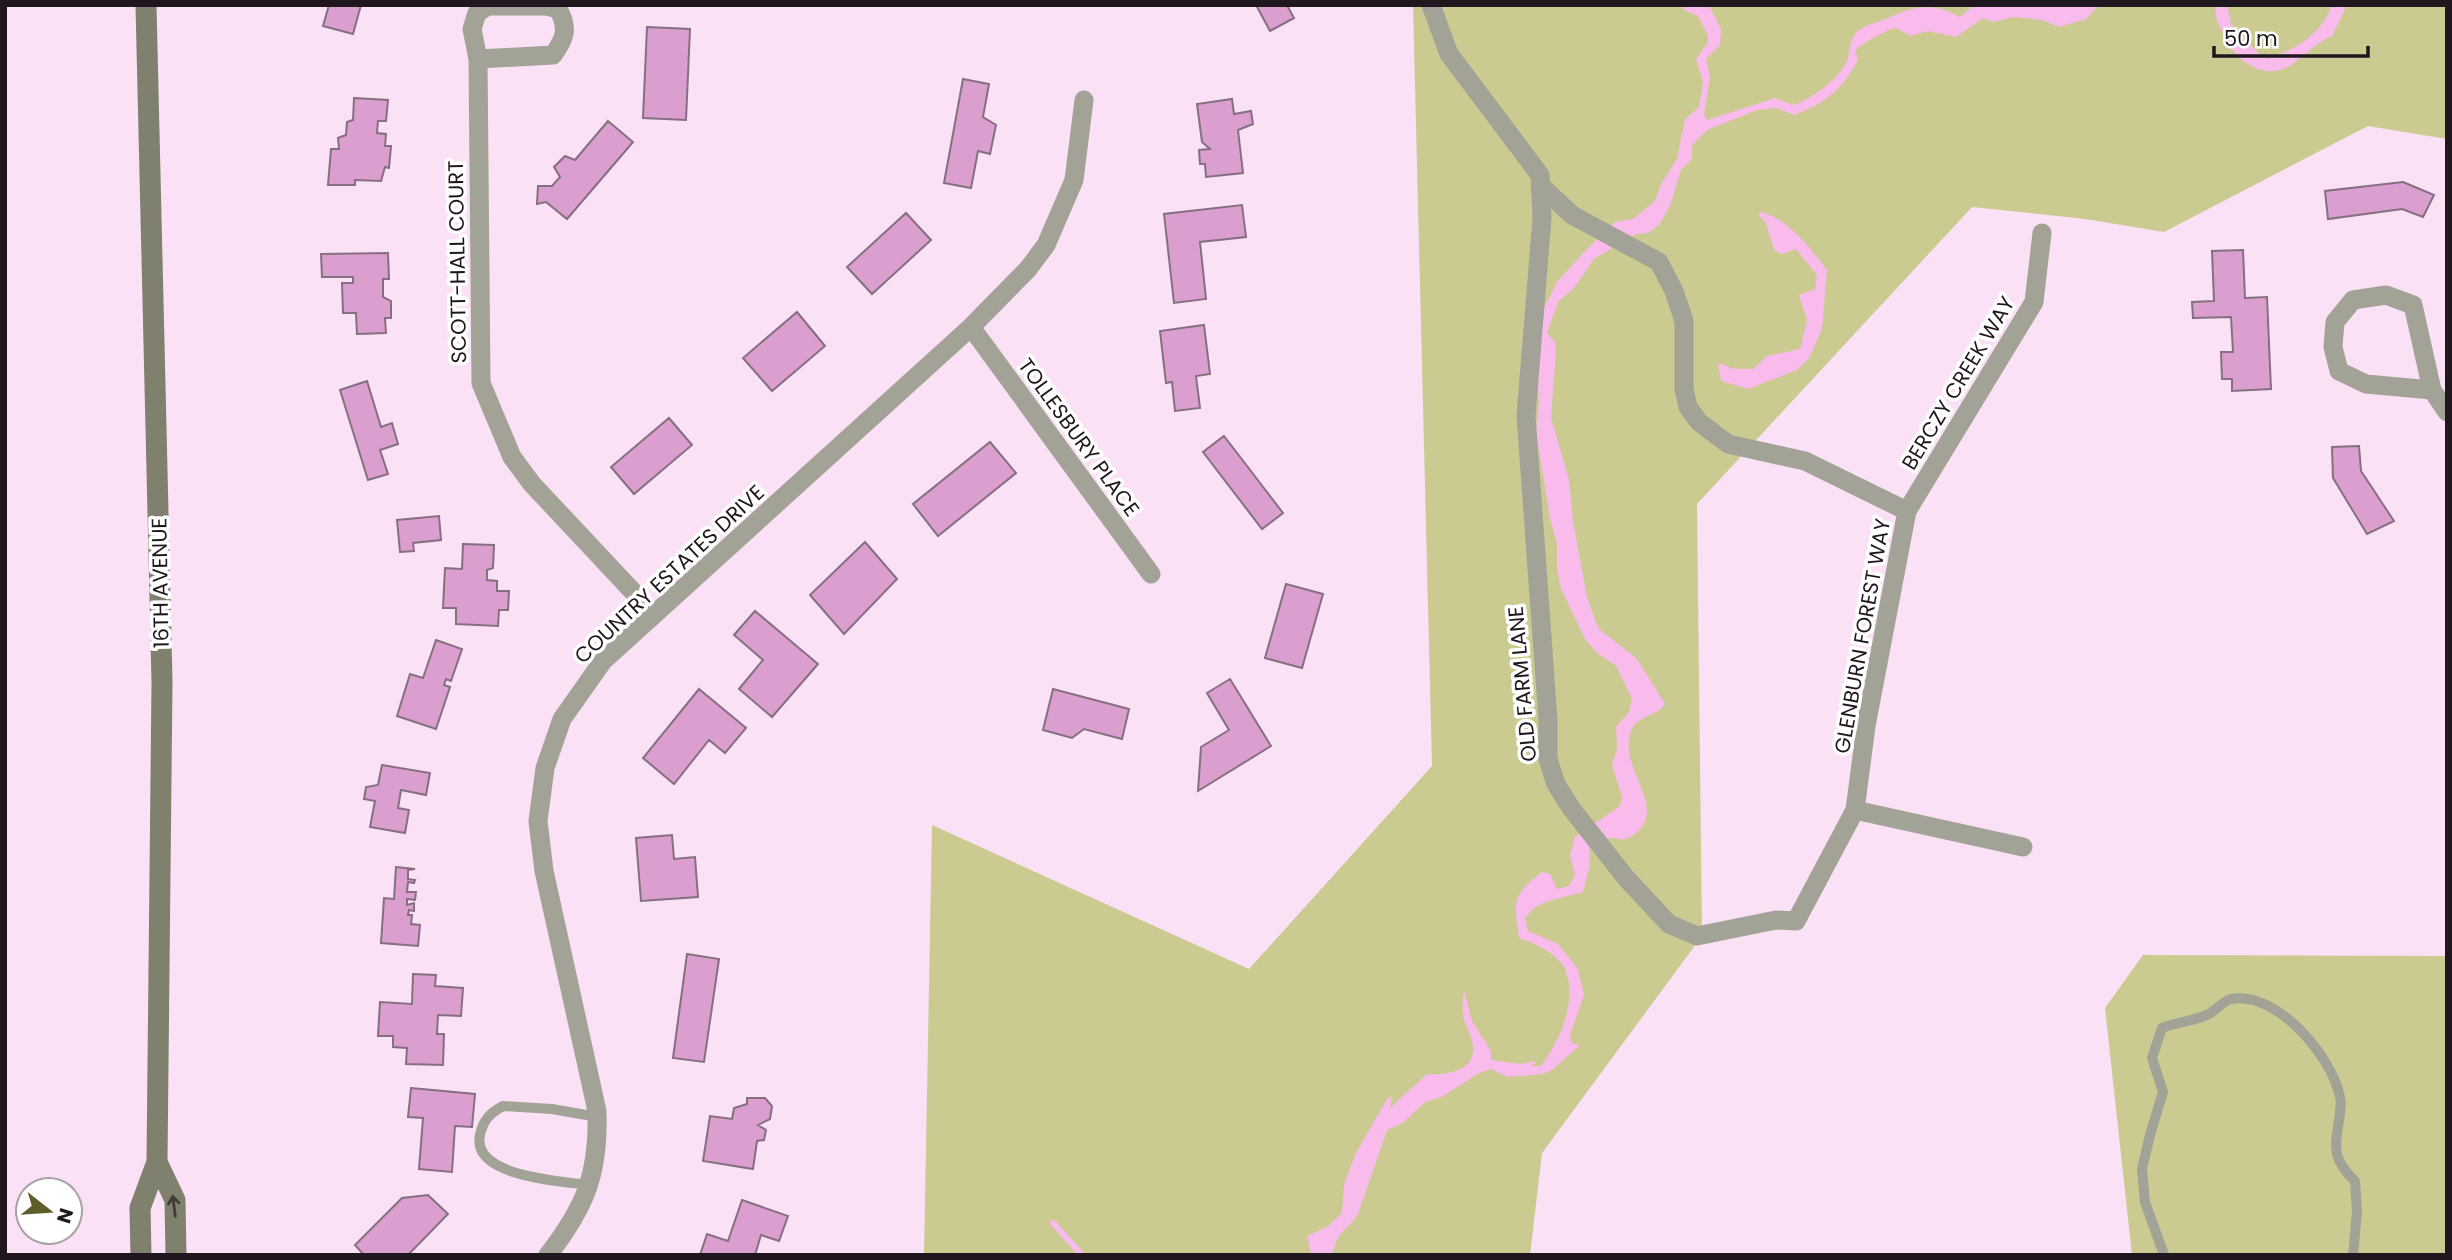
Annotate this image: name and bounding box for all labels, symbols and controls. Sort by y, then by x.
scale bar [2214,14,2368,58]
text: 50 m [2224,24,2278,53]
street label: SCOTT-HALL COURT [441,160,473,364]
street label: BERCZY CREEK WAY [1895,291,2021,475]
street label: TOLLESBURY PLACE [1012,352,1146,522]
street label: COUNTRY ESTATES DRIVE [568,478,770,670]
street label: GLENBURN FOREST WAY [1827,516,1897,756]
street label: 16TH AVENUE [144,518,176,648]
street label: OLD FARM LANE [1501,605,1543,763]
north arrow [14,1176,84,1246]
one-way arrow [167,1195,180,1218]
text: N [50,1205,80,1227]

